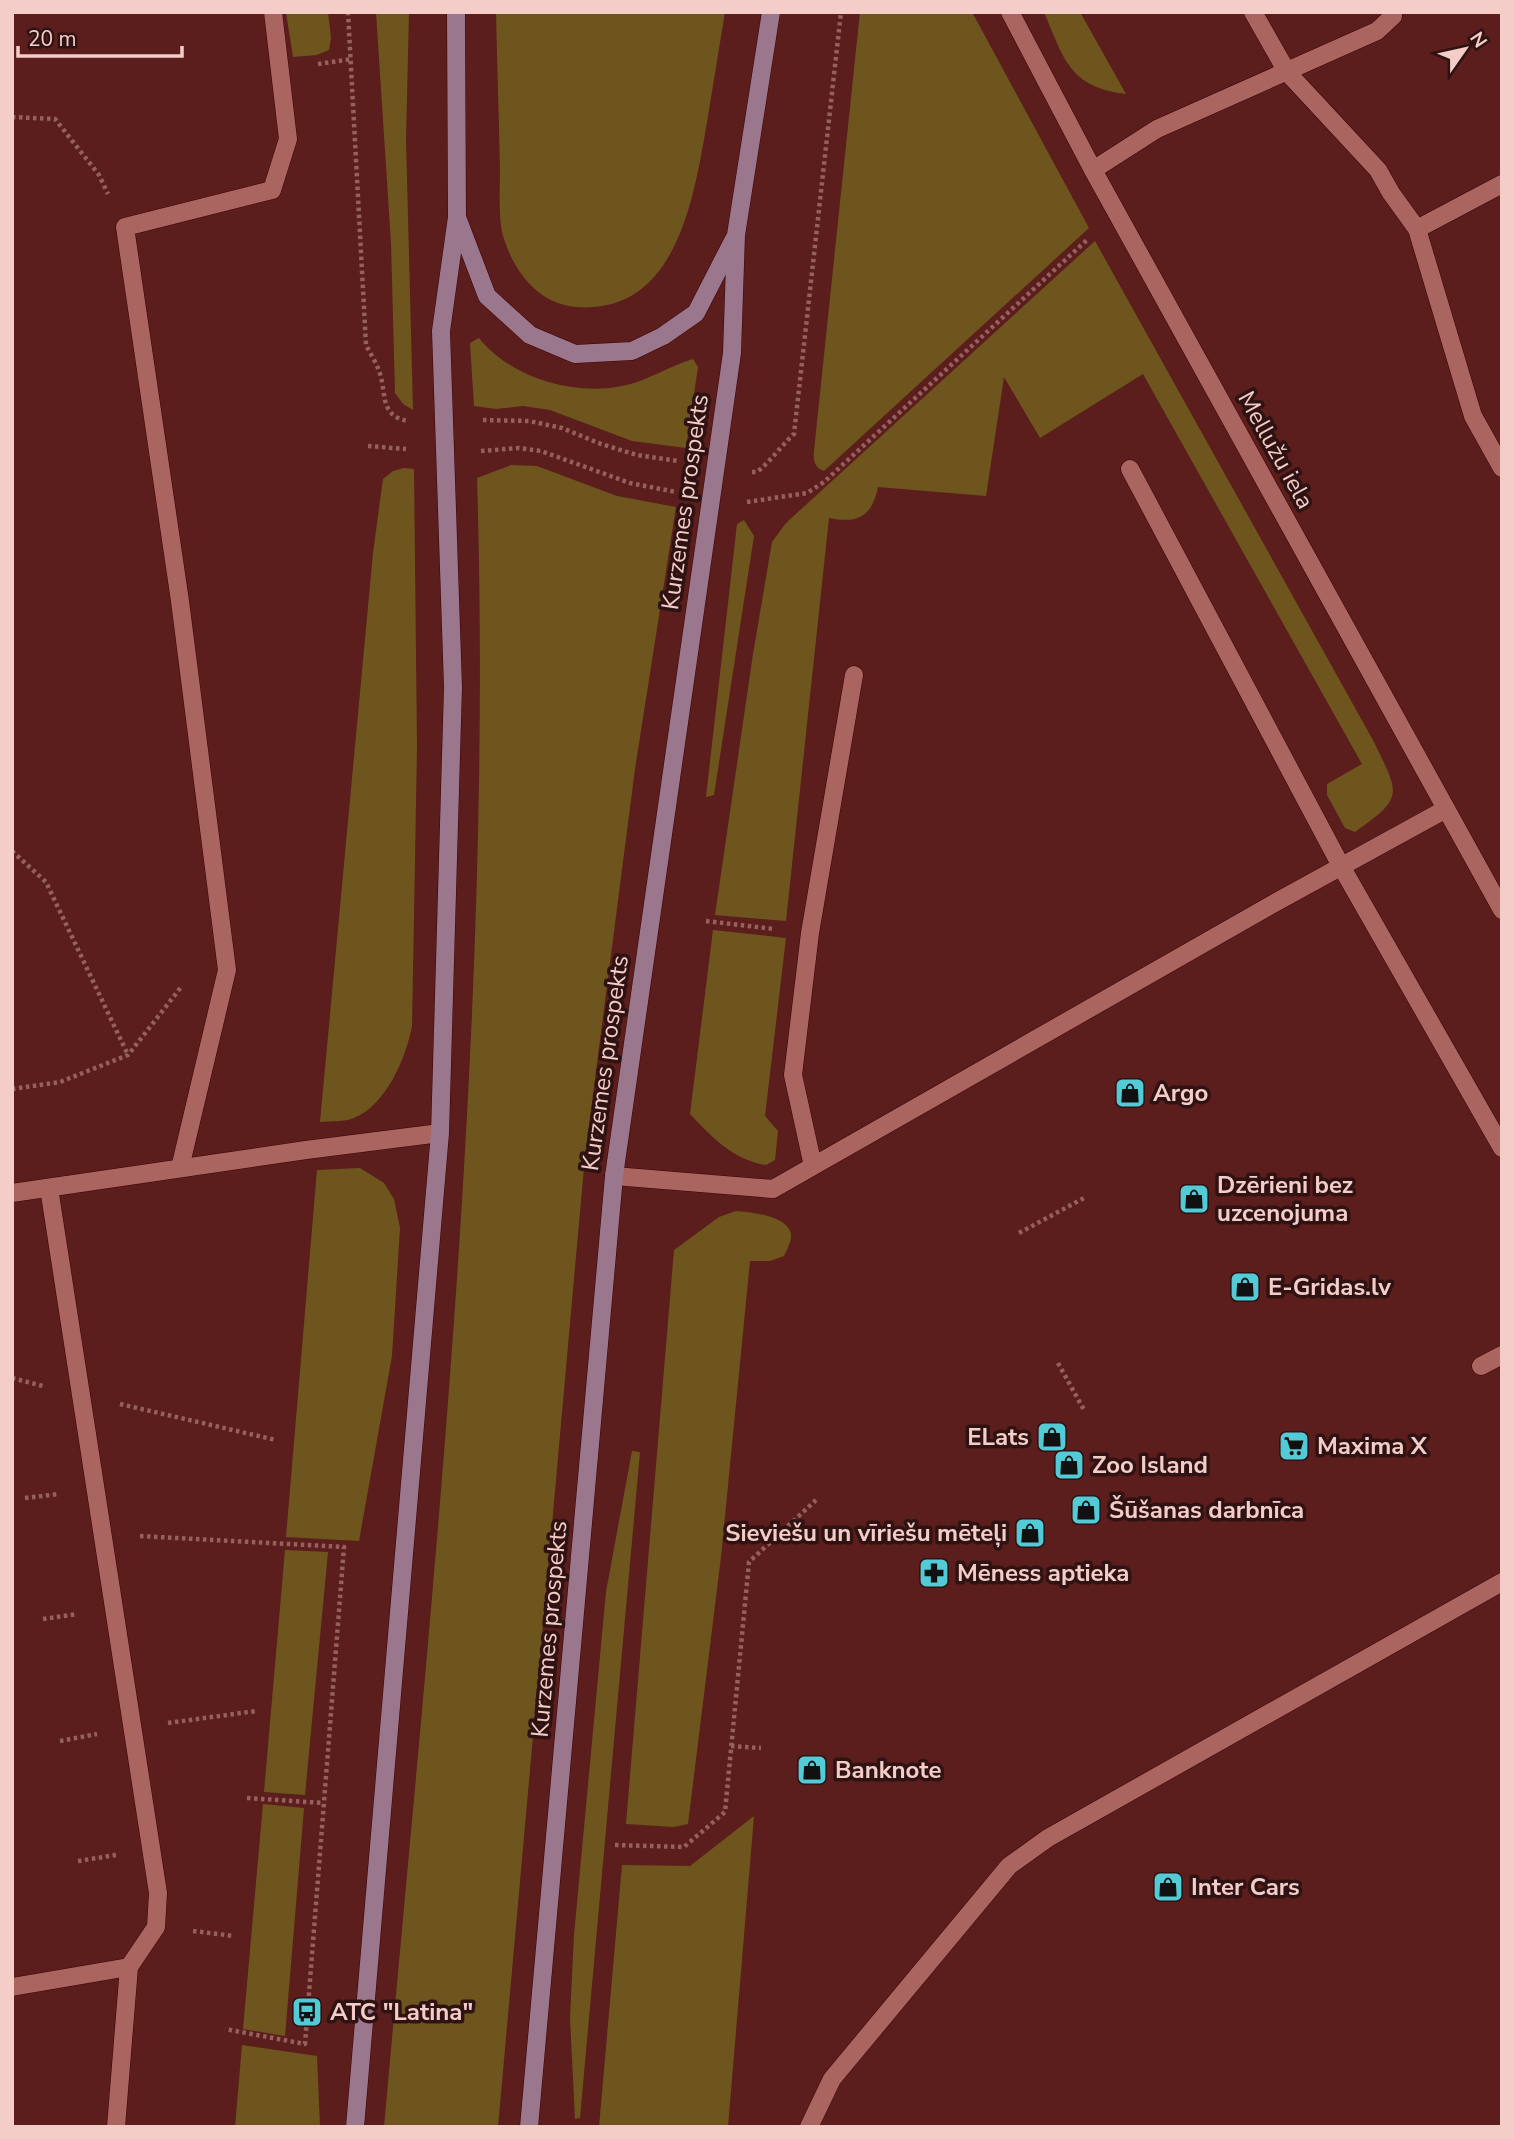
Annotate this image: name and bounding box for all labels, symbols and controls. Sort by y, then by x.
scale bar [18,14,182,58]
north arrow [1430,14,1500,84]
text: 20 m [28,25,77,53]
text: N [1464,27,1493,53]
street label: Mellužu iela [1231,385,1321,515]
street label: Kurzemes prospekts [654,392,716,612]
street label: Kurzemes prospekts [574,953,636,1173]
shop icon: Argo [1113,1076,1147,1110]
place label: Argo [1153,1077,1208,1109]
place label: Dzērieni bez uzcenojuma [1217,1169,1353,1229]
shop icon: Dzērieni bez uzcenojuma [1177,1182,1211,1216]
shop icon: E-Gridas.lv [1228,1270,1262,1304]
place label: E-Gridas.lv [1268,1271,1391,1303]
shop icon: ELats [1035,1420,1069,1454]
place label: ELats [967,1421,1029,1453]
supermarket icon: Maxima X [1277,1429,1311,1463]
place label: Maxima X [1317,1430,1428,1462]
shop icon: Zoo Island [1052,1448,1086,1482]
place label: Zoo Island [1092,1449,1208,1481]
shop icon: Šūšanas darbnīca [1069,1493,1103,1527]
place label: Šūšanas darbnīca [1109,1494,1304,1526]
shop icon: Sieviešu un vīriešu mēteļi [1013,1516,1047,1550]
place label: Sieviešu un vīriešu mēteļi [725,1517,1007,1549]
street label: Kurzemes prospekts [524,1519,574,1739]
pharmacy icon: Mēness aptieka [917,1556,951,1590]
place label: Mēness aptieka [957,1557,1129,1589]
shop icon: Banknote [795,1753,829,1787]
place label: Banknote [835,1754,941,1786]
shop icon: Inter Cars [1151,1870,1185,1904]
place label: Inter Cars [1191,1871,1300,1903]
bus stop icon: ATC "Latina" [290,1995,324,2029]
place label: ATC "Latina" [330,1996,473,2028]

